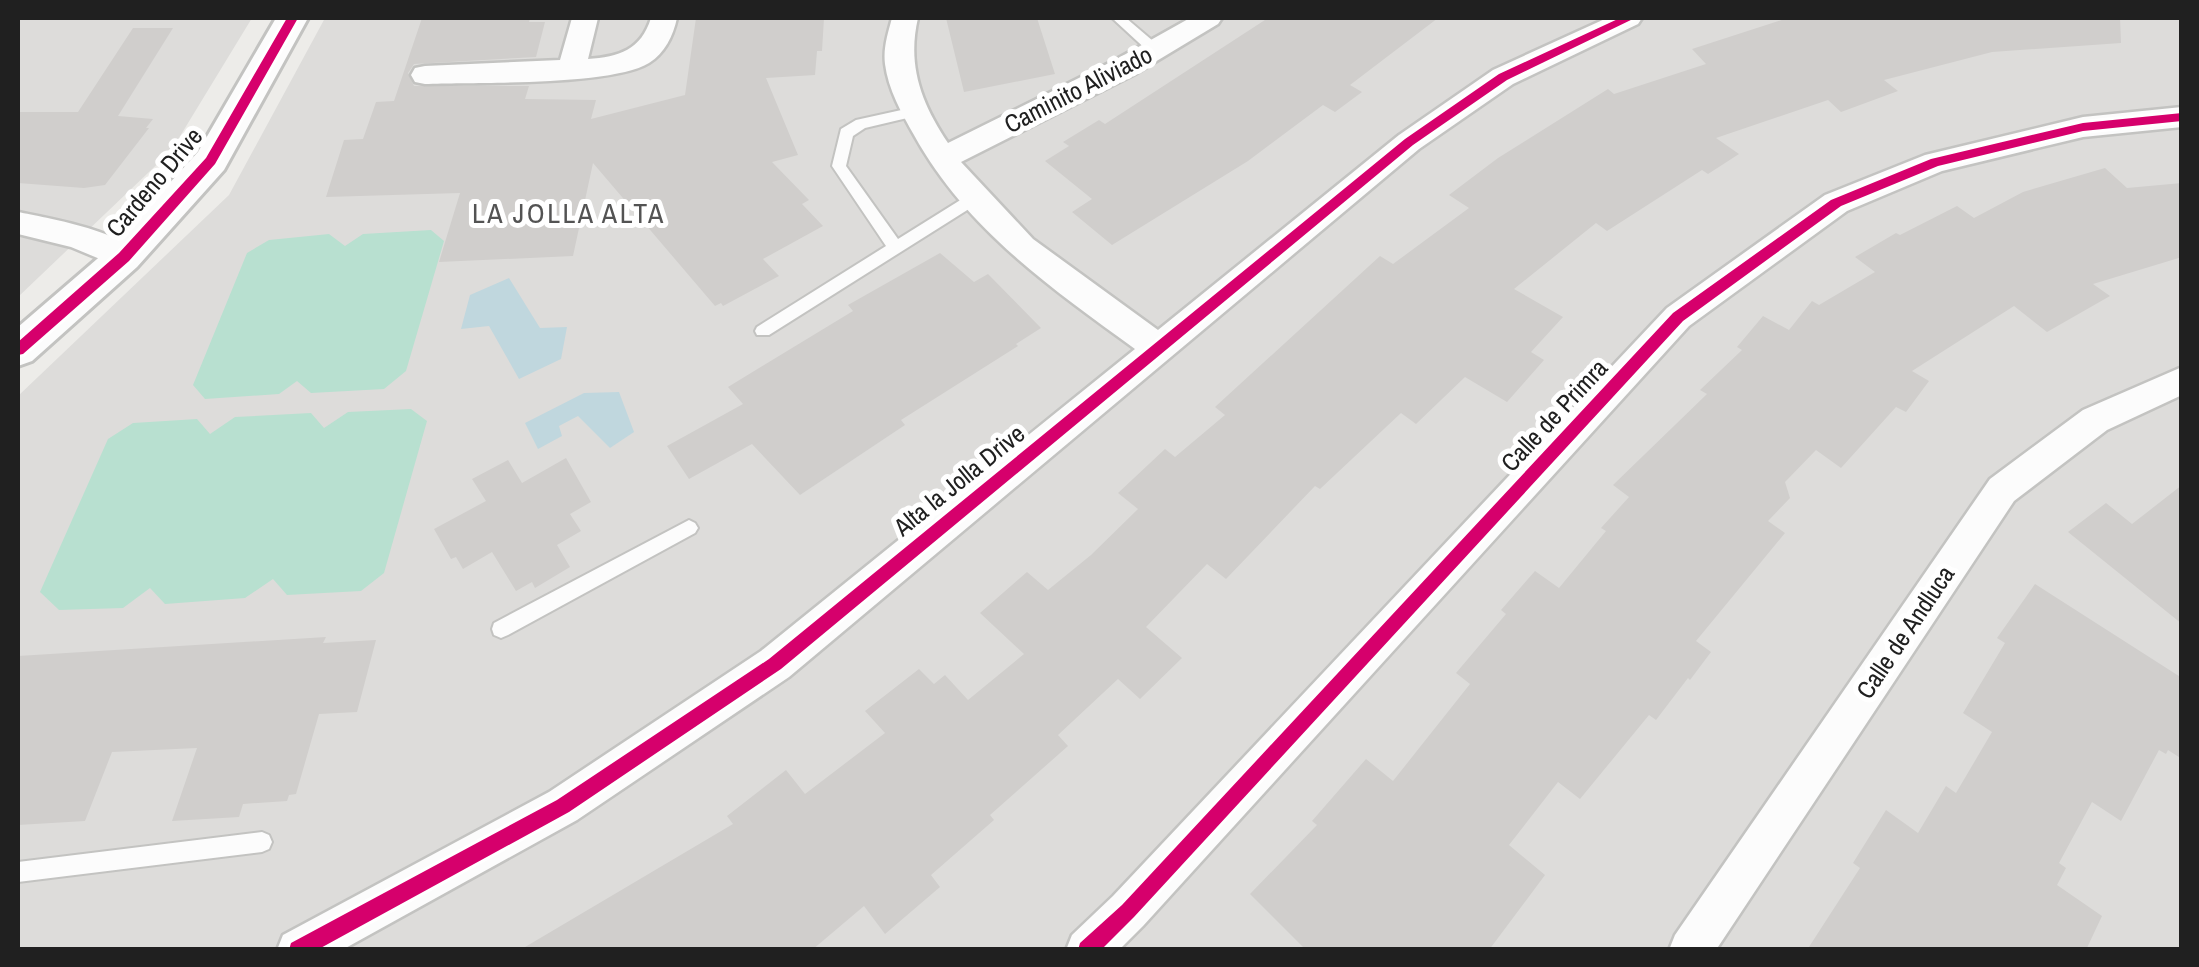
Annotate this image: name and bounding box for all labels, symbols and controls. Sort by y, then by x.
street label: Caminito Aliviado [998,37,1158,141]
street label: Cardeno Drive [98,120,210,244]
district label: LA JOLLA ALTA [472,194,666,232]
street label: Calle de Primra [1493,351,1615,479]
street label: Alta la Jolla Drive [886,417,1032,544]
street label: Calle de Andluca [1848,558,1962,705]

